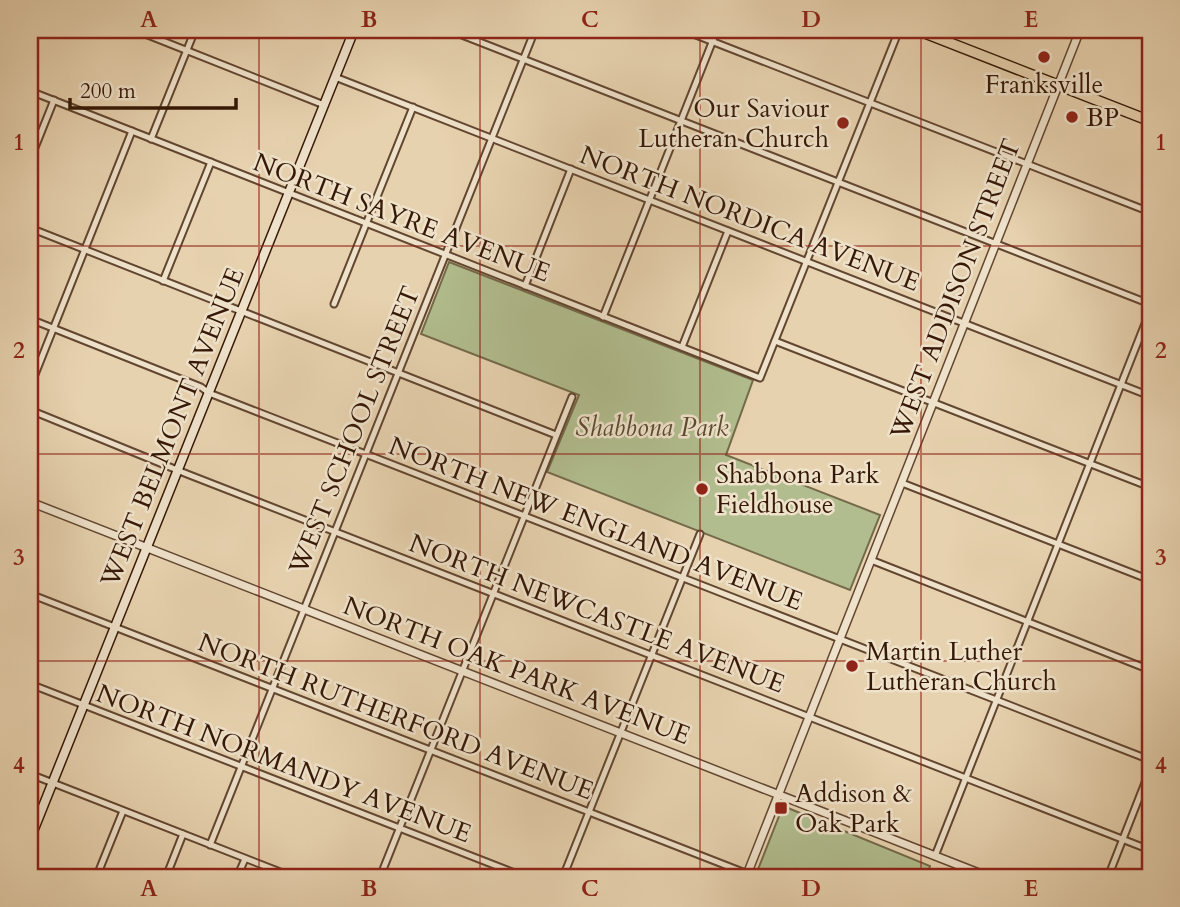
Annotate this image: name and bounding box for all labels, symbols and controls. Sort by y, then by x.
text: A [140,4,158,35]
text: B [361,4,377,35]
text: C [581,4,599,35]
text: D [801,4,821,35]
text: E [1024,4,1038,35]
marker: Franksville [1036,49,1052,65]
scale bar [70,66,236,110]
place label: Franksville [985,67,1103,102]
text: 200 m [80,77,136,106]
place label: Our Saviour Lutheran Church [638,91,830,156]
place label: BP [1086,100,1119,135]
marker: BP [1064,109,1080,125]
marker: Our Saviour Lutheran Church [835,115,851,131]
text: 1 [13,127,25,158]
text: 1 [1155,127,1167,158]
street label: WEST ADDISON STREET [882,134,1029,445]
street label: NORTH NORDICA AVENUE [575,137,925,300]
street label: NORTH SAYRE AVENUE [248,145,555,290]
street label: WEST BELMONT AVENUE [92,262,253,593]
street label: WEST SCHOOL STREET [280,281,428,580]
text: 2 [13,335,25,366]
text: 2 [1155,335,1167,366]
park label: Shabbona Park [575,410,729,445]
street label: NORTH NEW ENGLAND AVENUE [384,428,808,619]
place label: Shabbona Park Fieldhouse [716,457,880,522]
marker: Shabbona Park Fieldhouse [694,481,710,497]
street label: NORTH NEWCASTLE AVENUE [404,526,790,701]
text: 3 [13,542,25,573]
text: 3 [1155,542,1167,573]
street label: NORTH OAK PARK AVENUE [338,588,695,753]
street label: NORTH RUTHERFORD AVENUE [193,625,599,808]
place label: Martin Luther Lutheran Church [866,634,1057,699]
marker: Martin Luther Lutheran Church [844,658,860,674]
street label: NORTH NORMANDY AVENUE [91,676,476,851]
text: 4 [13,750,25,781]
text: 4 [1155,750,1167,781]
place label: Addison & Oak Park [795,776,912,841]
marker: Addison & Oak Park [773,800,789,816]
text: A [140,873,158,904]
text: B [361,873,377,904]
text: C [581,873,599,904]
text: D [801,873,821,904]
text: E [1024,873,1038,904]

